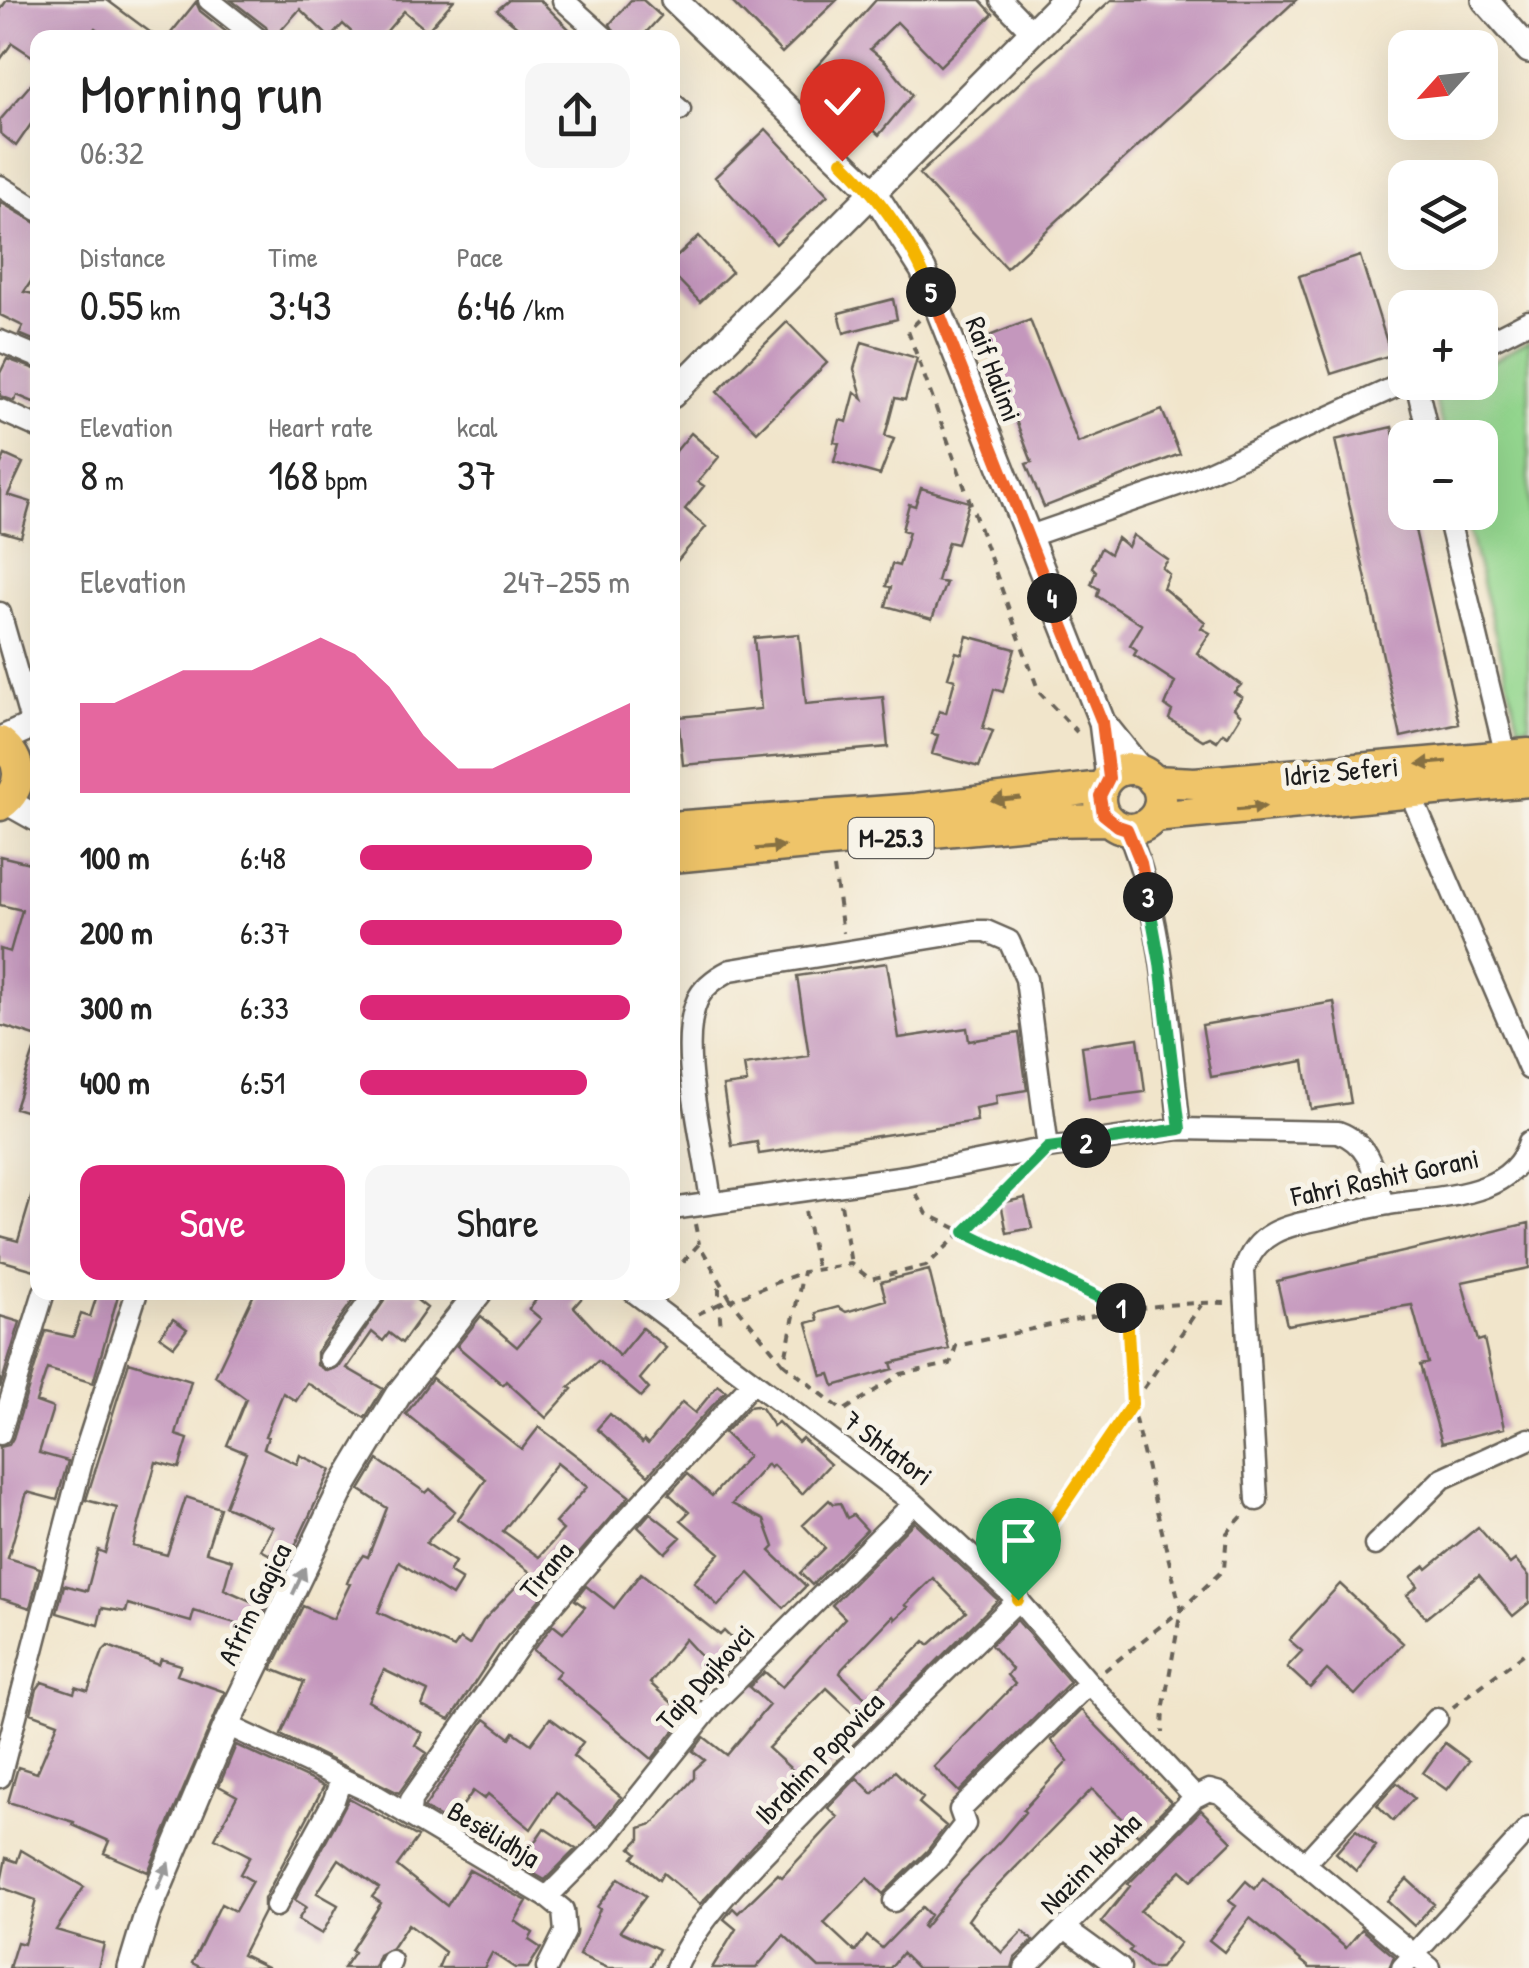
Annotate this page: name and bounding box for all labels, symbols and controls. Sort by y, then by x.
north arrow [1388,30,1498,140]
map controls [1388,30,1498,530]
text: Morning run [80,56,323,130]
pin [800,59,885,162]
button: share [525,63,630,168]
icon: check [815,74,870,129]
text: 06:32 [80,131,144,174]
button: layers [1388,160,1498,270]
text: Distance [80,238,166,276]
text: Time [268,238,318,276]
text: Pace [457,238,503,276]
pin: 5 [906,267,956,317]
text: 5 [925,273,937,311]
text: 0.55 [80,276,143,333]
text: 3:43 [268,276,331,333]
text: 6:46 [457,276,516,333]
button: + [1388,290,1498,400]
text: km [143,291,180,329]
text: /km [516,291,565,329]
street label: Raif Halimi [957,311,1031,427]
text: Elevation [80,408,173,446]
text: Heart rate [268,408,373,446]
text: kcal [457,408,498,446]
button: − [1388,420,1498,530]
text: 8 [80,446,98,503]
text: 168 [268,446,319,503]
text: 37 [457,446,496,503]
text: m [98,461,124,499]
text: bpm [319,461,368,499]
text: Elevation [80,560,186,603]
text: 247–255 m [503,560,630,603]
pin: 4 [1027,573,1077,623]
text: 4 [1047,579,1057,617]
street label: Idriz Seferi [1282,747,1400,795]
one-way arrow [1416,756,1447,772]
one-way arrow [989,791,1021,807]
one-way arrow [1236,799,1268,815]
road number: M-25.3 [848,818,934,858]
text: 100 m [80,836,149,879]
text: 6:48 [240,836,286,879]
one-way arrow [754,840,786,856]
pin: 3 [1123,872,1173,922]
text: 3 [1142,878,1154,916]
text: 200 m [80,911,153,954]
text: 6:37 [240,911,290,954]
text: 300 m [80,986,152,1029]
text: 6:33 [240,986,289,1029]
text: 400 m [80,1061,150,1104]
text: 6:51 [240,1061,285,1104]
pin: 2 [1061,1118,1111,1168]
text: 2 [1079,1124,1093,1162]
street label: Fahri Rashit Gorani [1287,1139,1482,1216]
button: Save [80,1165,345,1280]
button: Share [365,1165,630,1280]
pin: 1 [1096,1283,1146,1333]
text: 1 [1116,1289,1126,1327]
street label: 7 Shtatori [835,1402,941,1494]
pin [976,1498,1061,1601]
icon: arrive [991,1513,1046,1568]
street label: Tirana [511,1533,581,1607]
street label: Afrim Gagica [208,1537,300,1671]
one-way arrow [291,1566,307,1596]
street label: Taip Dajkovci [647,1616,763,1738]
street label: Ibrahim Popovica [746,1683,892,1833]
street label: Besëlidhja [441,1792,547,1876]
street label: Nazim Hoxha [1031,1804,1149,1922]
one-way arrow [155,1861,171,1891]

